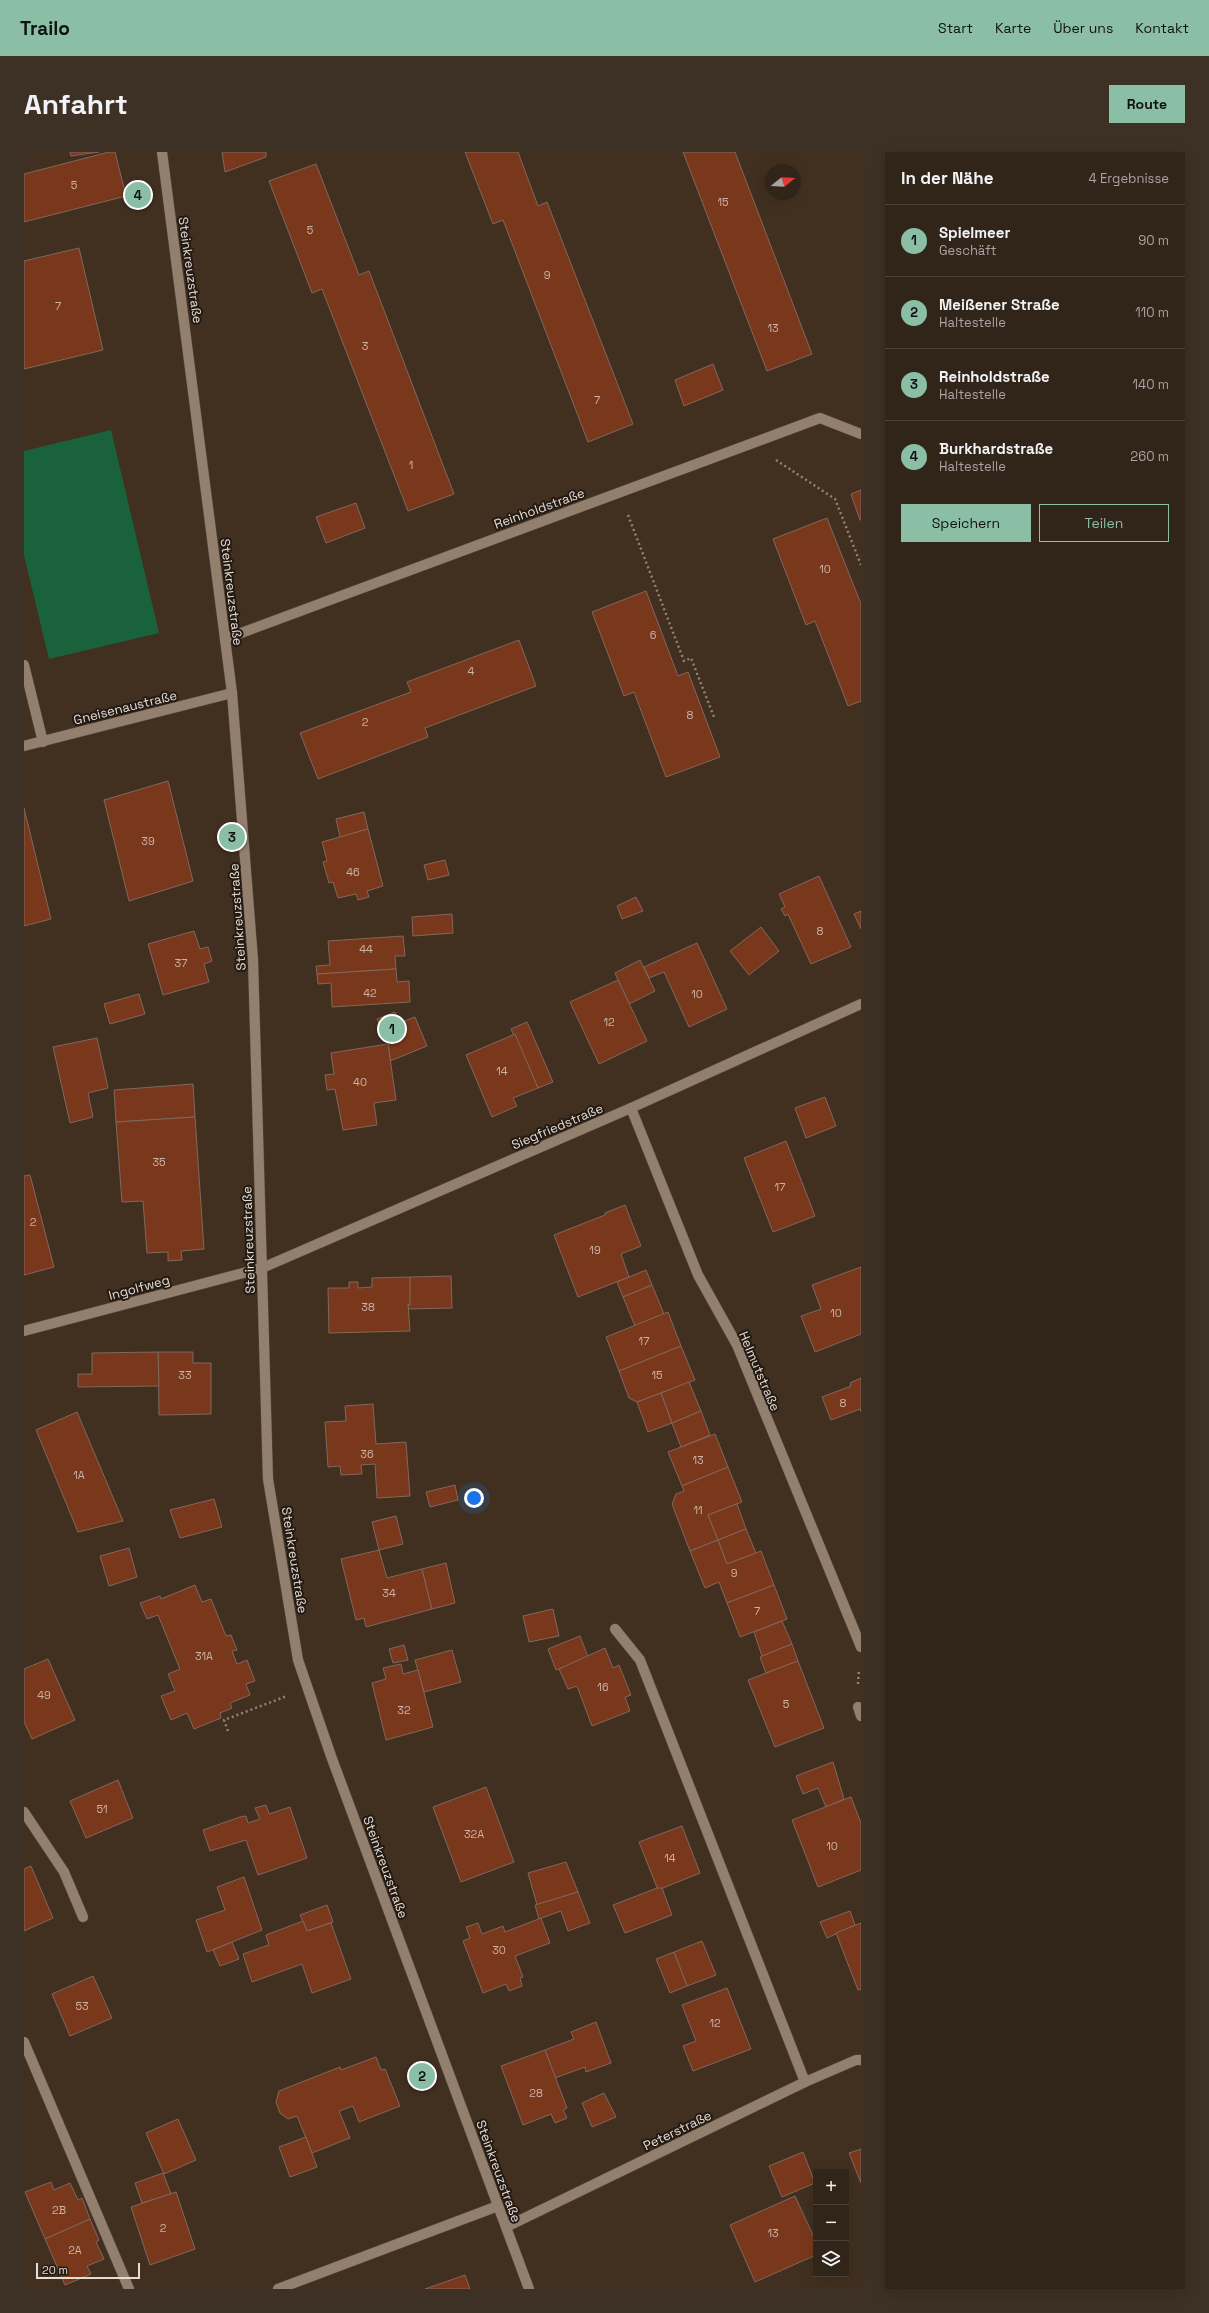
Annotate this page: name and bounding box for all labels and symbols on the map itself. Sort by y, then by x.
north arrow [765,164,801,200]
house number: 5 [71,178,78,192]
pin: 4 [125,180,151,210]
house number: 15 [717,195,729,209]
street label: Steinkreuzstraße [175,216,206,324]
house number: 5 [307,223,314,237]
house number: 9 [544,268,551,282]
house number: 7 [55,299,61,313]
house number: 13 [767,321,779,335]
house number: 3 [362,339,369,353]
house number: 7 [594,393,600,407]
house number: 1 [409,458,413,472]
street label: Reinholdstraße [491,484,587,533]
street label: Steinkreuzstraße [217,538,246,646]
house number: 10 [819,562,831,576]
house number: 6 [650,628,657,642]
house number: 4 [468,664,475,678]
street label: Gneisenaustraße [72,686,179,729]
house number: 8 [687,708,694,722]
house number: 2 [362,715,369,729]
pin: 3 [219,822,245,852]
house number: 39 [141,834,155,848]
street label: Steinkreuzstraße [225,863,250,971]
house number: 46 [346,865,360,879]
house number: 8 [817,924,824,938]
house number: 44 [359,942,373,956]
house number: 37 [175,956,187,970]
house number: 42 [363,986,377,1000]
house number: 10 [691,987,703,1001]
pin: 1 [379,1014,405,1044]
house number: 12 [603,1015,615,1029]
house number: 14 [496,1064,508,1078]
house number: 40 [353,1075,367,1089]
street label: Siegfriedstraße [509,1100,606,1153]
house number: 35 [152,1155,166,1169]
house number: 17 [775,1180,785,1194]
street label: Steinkreuzstraße [238,1186,259,1294]
house number: 2 [30,1215,37,1229]
house number: 19 [589,1243,601,1257]
street label: Ingolfweg [107,1271,172,1304]
house number: 38 [361,1300,375,1314]
house number: 10 [830,1306,842,1320]
street label: Helmutstraße [735,1329,784,1414]
house number: 17 [639,1334,649,1348]
house number: 33 [178,1368,192,1382]
house number: 15 [651,1368,663,1382]
house number: 8 [840,1396,847,1410]
house number: 36 [360,1447,374,1461]
house number: 13 [692,1453,704,1467]
house number: 1A [73,1468,85,1482]
your location [464,1488,484,1508]
house number: 11 [693,1503,703,1517]
street label: Steinkreuzstraße [278,1506,311,1614]
house number: 9 [731,1566,738,1580]
house number: 34 [382,1586,396,1600]
house number: 7 [754,1604,760,1618]
house number: 31A [195,1649,213,1663]
house number: 16 [597,1680,609,1694]
house number: 49 [37,1688,51,1702]
house number: 5 [783,1697,790,1711]
house number: 32 [397,1703,411,1717]
house number: 51 [96,1802,108,1816]
street label: Steinkreuzstraße [359,1814,412,1921]
house number: 32A [464,1827,484,1841]
house number: 10 [826,1839,838,1853]
house number: 14 [664,1851,676,1865]
house number: 30 [492,1943,506,1957]
house number: 53 [75,1999,89,2013]
house number: 12 [709,2016,721,2030]
pin: 2 [409,2061,435,2091]
house number: 28 [529,2086,543,2100]
street label: Peterstraße [640,2107,714,2154]
street label: Steinkreuzstraße [472,2118,525,2225]
house number: 2B [52,2203,66,2217]
house number: 2 [160,2221,167,2235]
house number: 13 [767,2226,779,2240]
house number: 2A [68,2243,82,2257]
scale bar [36,2261,140,2280]

